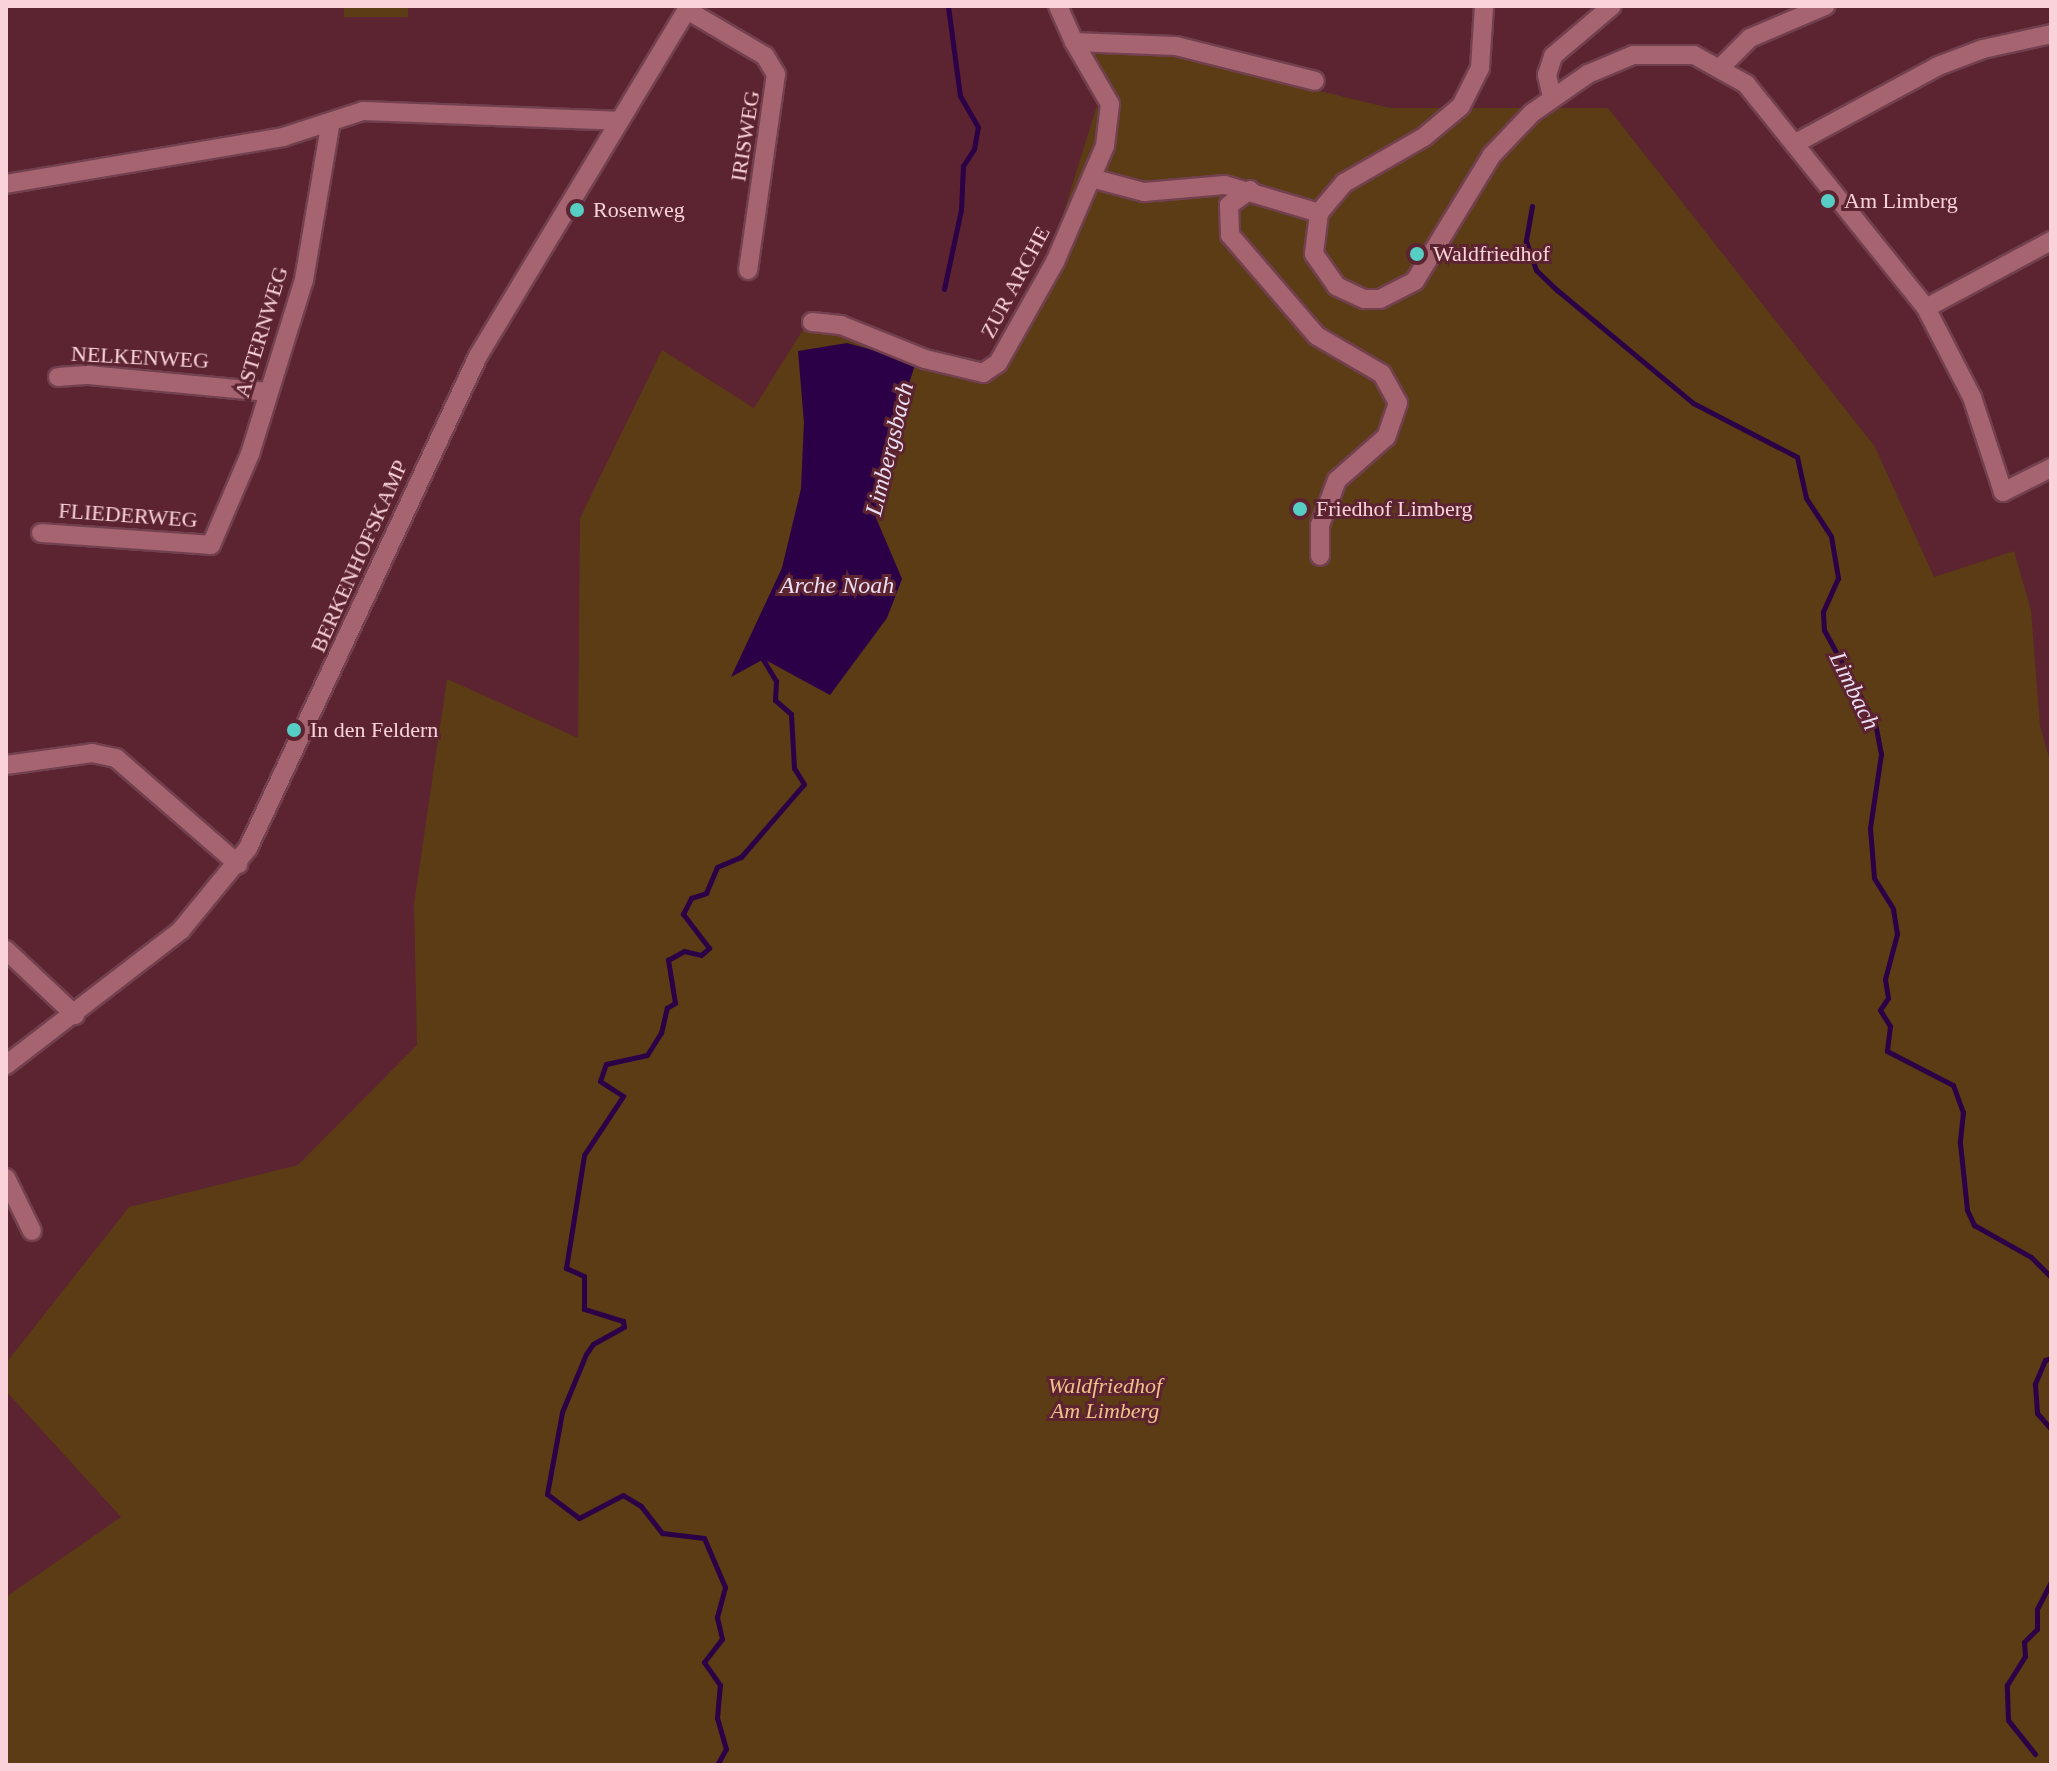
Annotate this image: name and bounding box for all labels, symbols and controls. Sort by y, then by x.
street label: IRISWEG [725,89,765,183]
place label: Am Limberg [1844,188,1958,214]
marker: Am Limberg [1819,192,1837,210]
place label: Rosenweg [593,197,685,223]
marker: Rosenweg [568,201,586,219]
street label: ZUR ARCHE [974,221,1056,343]
place label: Waldfriedhof [1433,241,1550,267]
marker: Waldfriedhof [1408,245,1426,263]
street label: ASTERNWEG [229,263,293,401]
street label: NELKENWEG [70,340,210,374]
water label: Limbergsbach [860,379,920,519]
street label: BERKENHOFSKAMP [305,456,413,656]
place label: Friedhof Limberg [1316,496,1473,522]
street label: FLIEDERWEG [58,497,198,533]
marker: Friedhof Limberg [1291,500,1309,518]
water label: Arche Noah [780,572,894,600]
water label: Limbach [1823,647,1885,735]
place label: In den Feldern [310,717,438,743]
marker: In den Feldern [285,721,303,739]
park label: Waldfriedhof Am Limberg [1048,1372,1162,1424]

